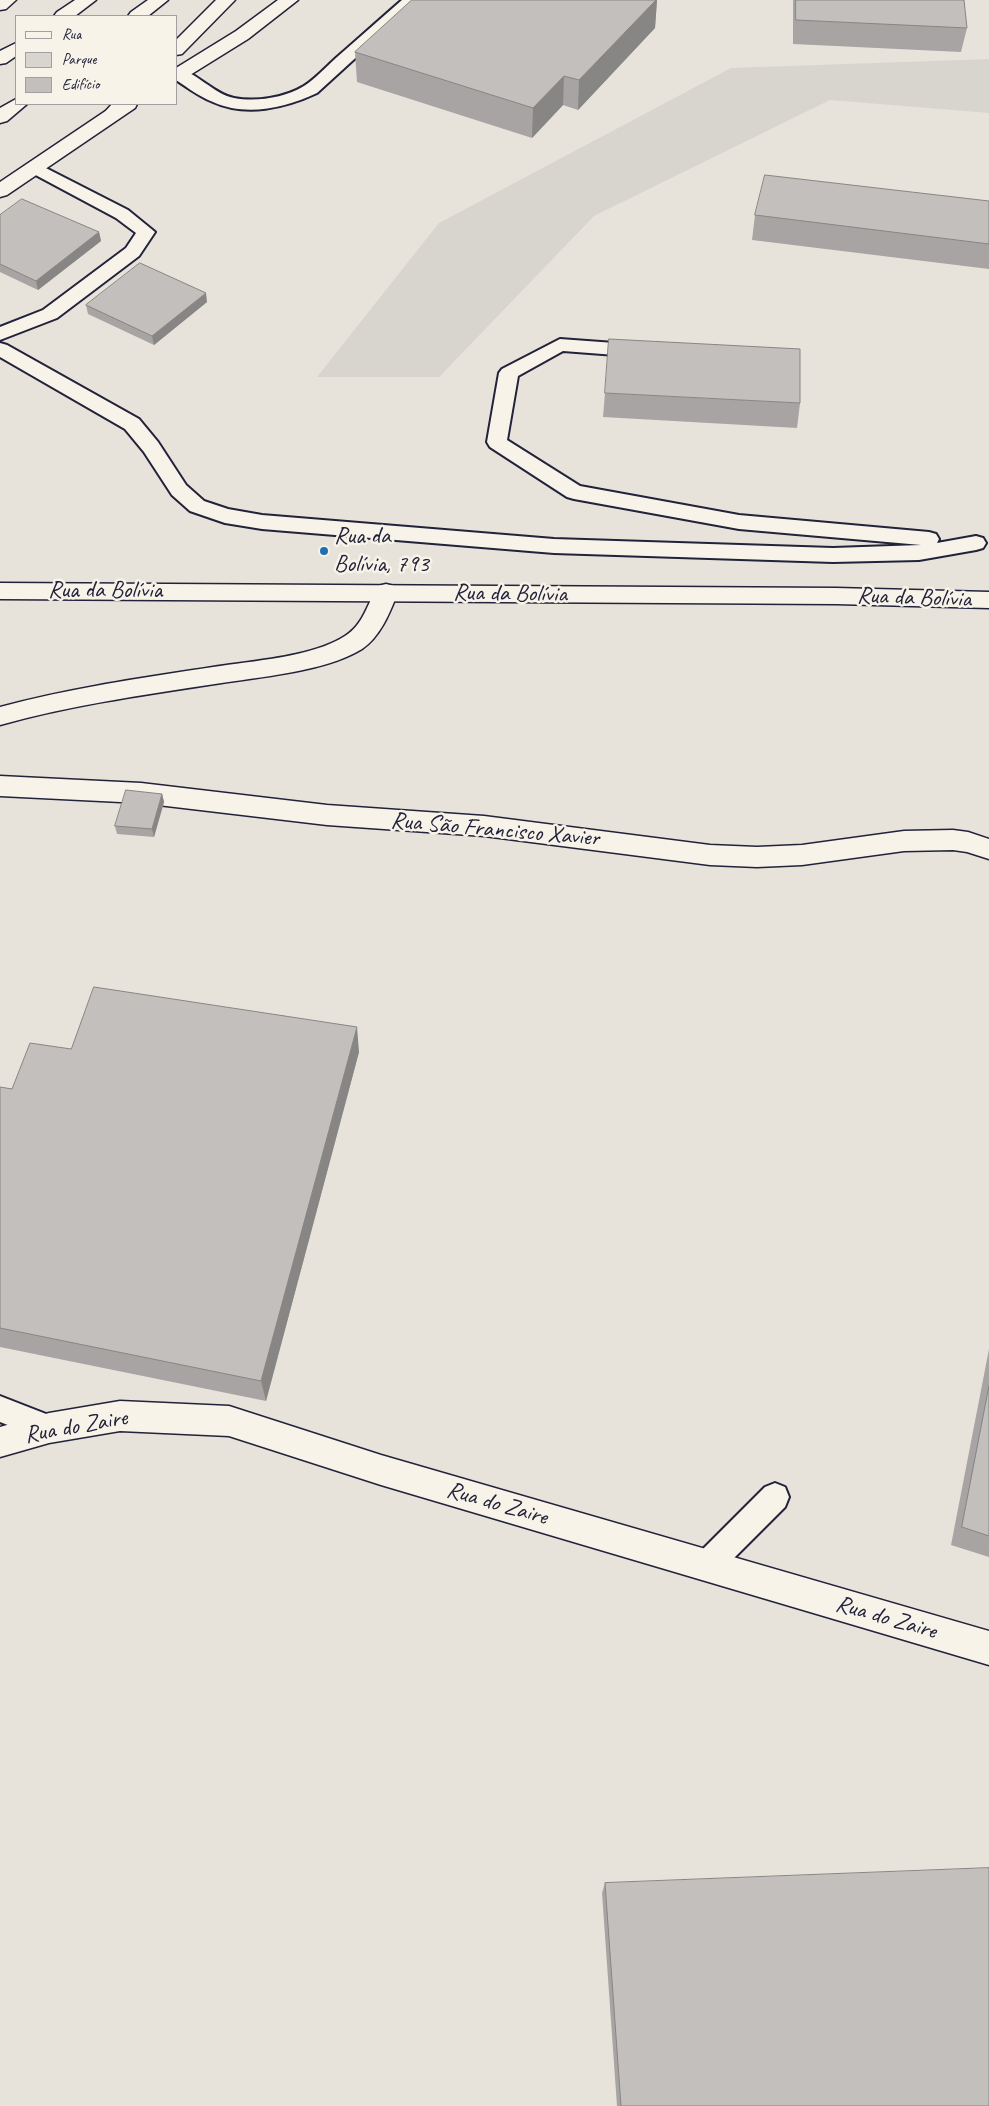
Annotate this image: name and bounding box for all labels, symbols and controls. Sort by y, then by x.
legend [15,15,178,105]
text: Rua [62,25,81,44]
text: Parque [62,50,96,69]
text: Edifício [62,75,99,94]
place label: Rua da Bolívia, 793 [334,523,429,579]
marker: Rua da Bolívia, 793 [318,545,330,557]
street label: Rua da Bolívia [48,577,162,605]
street label: Rua da Bolívia [453,579,567,609]
street label: Rua da Bolívia [857,582,971,614]
street label: Rua São Francisco Xavier [390,807,600,853]
street label: Rua do Zaire [22,1404,130,1450]
street label: Rua do Zaire [443,1476,551,1532]
street label: Rua do Zaire [832,1590,940,1646]

